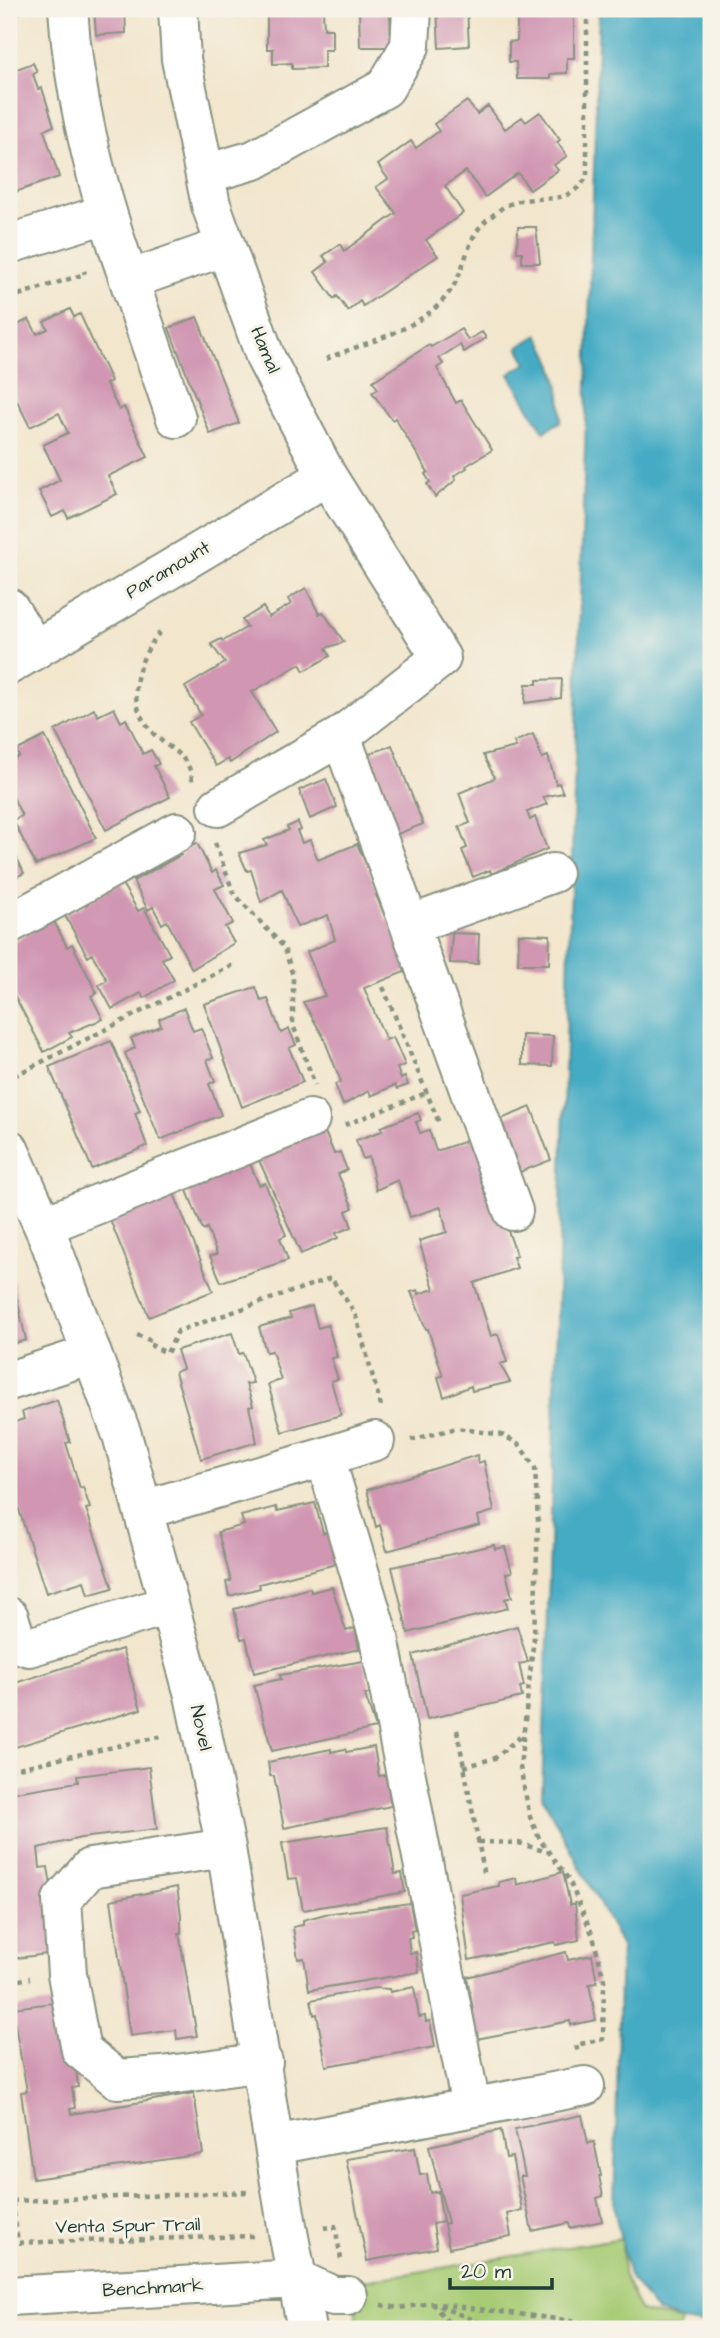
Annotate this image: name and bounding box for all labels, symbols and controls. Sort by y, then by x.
street label: Hamal [243,322,287,378]
street label: Paramount [121,534,216,606]
street label: Novel [183,1703,219,1753]
street label: Venta Spur Trail [55,2211,201,2241]
scale bar [450,2247,552,2291]
text: 20 m [461,2257,512,2286]
street label: Benchmark [102,2272,205,2304]

